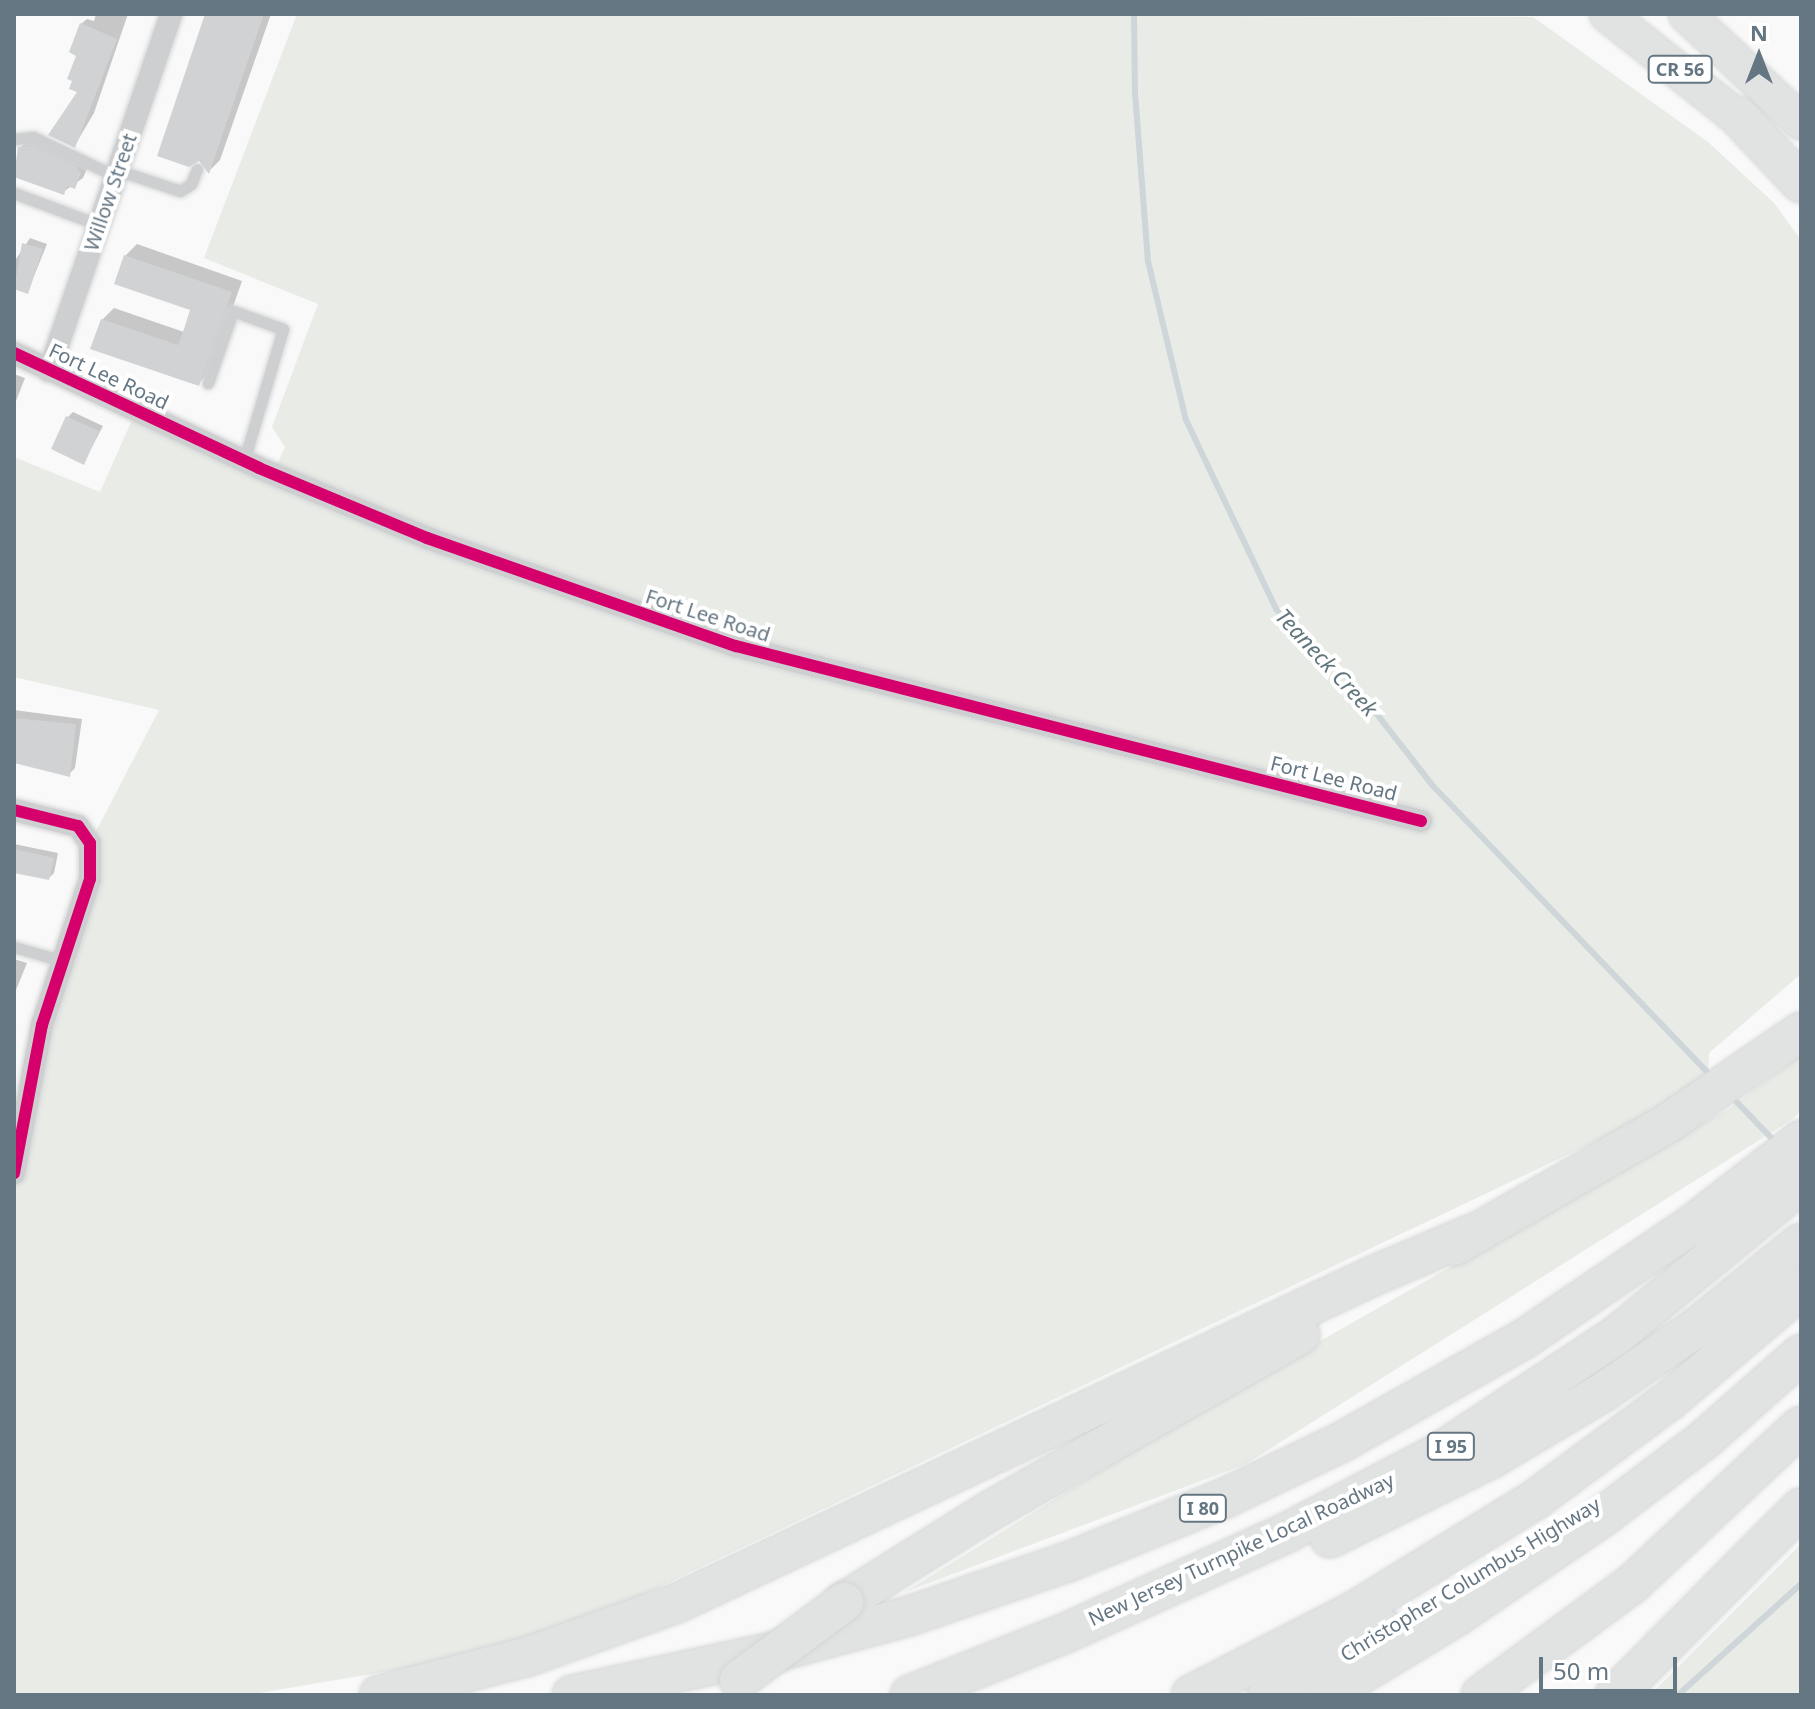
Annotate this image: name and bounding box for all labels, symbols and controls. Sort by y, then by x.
north arrow [1719,16,1799,96]
text: N [1750,17,1768,47]
road number: CR 56 [1646,55,1714,83]
street label: Willow Street [79,130,141,254]
street label: Fort Lee Road [45,338,173,414]
street label: Fort Lee Road [643,584,773,646]
water label: Teaneck Creek [1271,603,1383,721]
street label: Fort Lee Road [1268,751,1400,805]
road number: I 95 [1425,1432,1477,1460]
street label: New Jersey Turnpike Local Roadway [1084,1467,1398,1631]
street label: Christopher Columbus Highway [1336,1492,1604,1666]
road number: I 80 [1177,1494,1229,1522]
scale bar [1543,1641,1681,1691]
text: 50 m [1553,1654,1609,1687]

